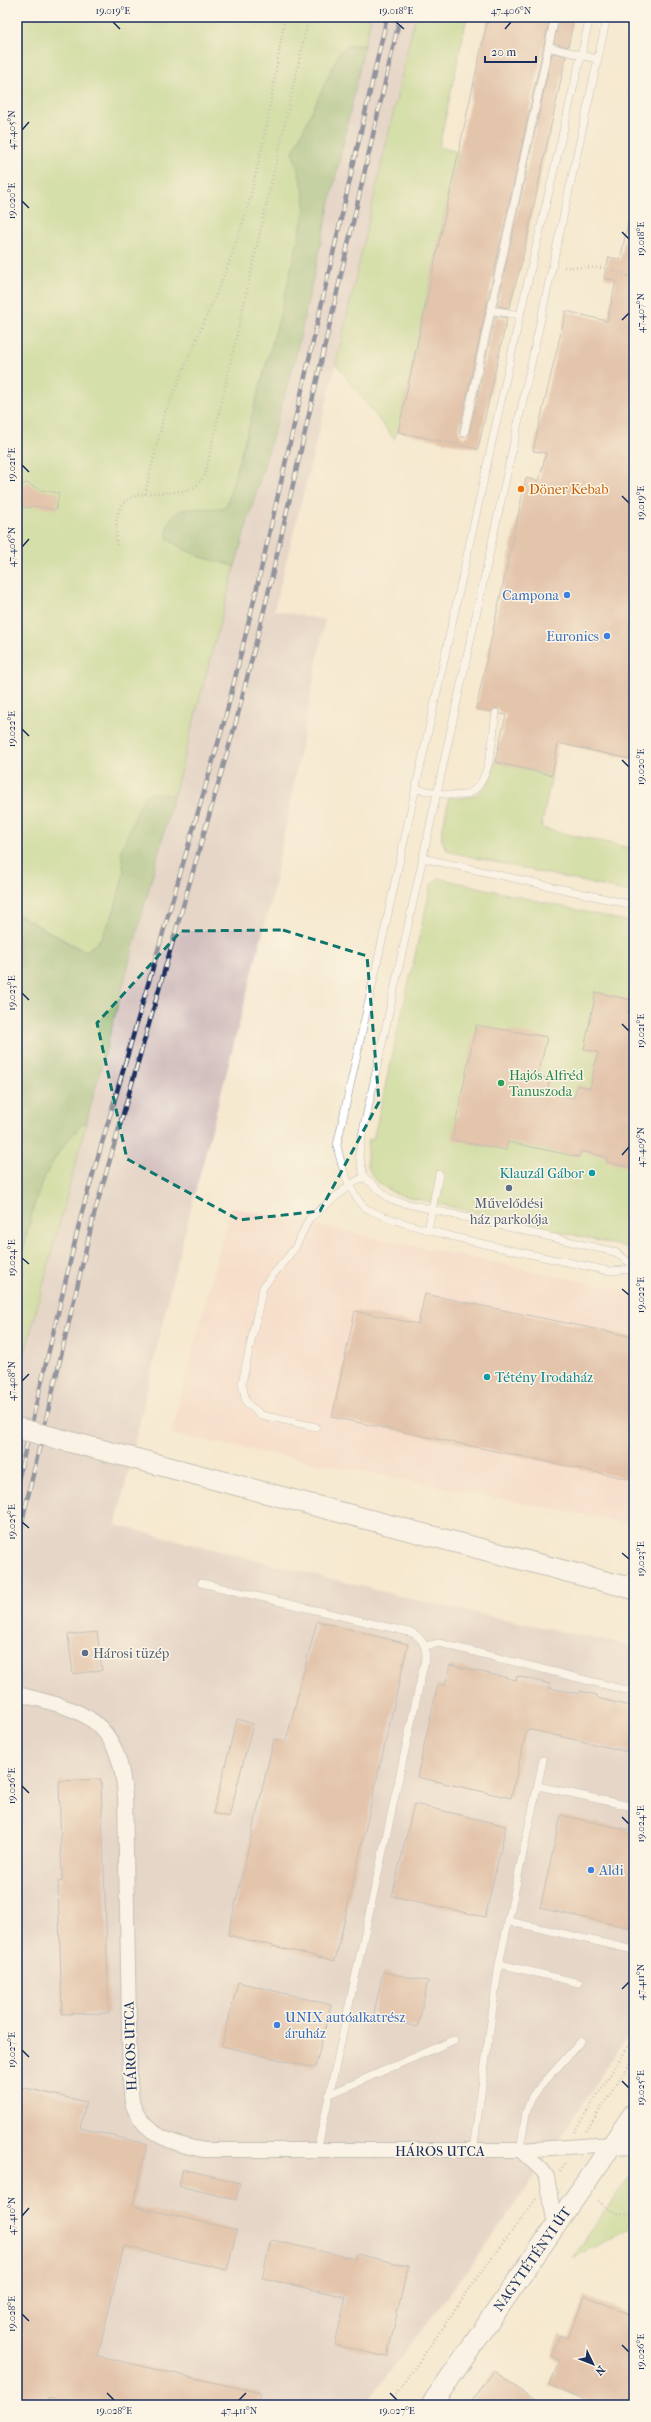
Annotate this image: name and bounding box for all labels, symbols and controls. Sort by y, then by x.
text: 19.019°E [96,5,130,17]
text: 19.018°E [379,5,413,17]
text: 47.406°N [491,5,532,17]
scale bar [485,38,536,64]
text: 20 m [491,45,516,59]
text: 47.405°N [6,110,18,150]
text: 19.020°E [6,183,18,219]
text: 19.018°E [635,222,647,256]
text: 47.407°N [635,293,647,333]
text: 19.021°E [6,448,18,482]
place label: Döner Kebab [529,481,609,498]
marker: Döner Kebab [516,484,526,494]
text: 19.019°E [635,486,647,520]
text: 47.406°N [6,526,18,567]
place label: Campona [502,587,560,604]
marker: Campona [562,590,572,600]
place label: Euronics [546,628,599,645]
marker: Euronics [602,631,612,641]
text: 19.022°E [6,711,18,747]
text: 19.020°E [635,749,647,785]
text: 19.023°E [6,975,18,1011]
text: 19.021°E [635,1014,647,1048]
place label: Hajós Alfréd Tanuszoda [509,1067,584,1100]
marker: Hajós Alfréd Tanuszoda [496,1078,506,1088]
text: 47.409°N [635,1126,647,1167]
place label: Klauzál Gábor [499,1165,584,1182]
marker: Klauzál Gábor [587,1168,597,1178]
marker: Művelődési ház parkolója [504,1183,514,1193]
place label: Művelődési ház parkolója [470,1195,549,1228]
text: 19.024°E [6,1239,18,1277]
text: 19.022°E [635,1277,647,1313]
text: 47.408°N [6,1361,18,1401]
place label: Tétény Irodaház [495,1369,593,1386]
marker: Tétény Irodaház [482,1372,492,1382]
text: 19.025°E [6,1504,18,1540]
text: 19.023°E [635,1541,647,1577]
place label: Hárosi tüzép [93,1645,170,1662]
marker: Hárosi tüzép [80,1648,90,1658]
text: 19.026°E [6,1768,18,1804]
text: 19.024°E [635,1805,647,1843]
place label: Aldi [598,1862,624,1879]
marker: Aldi [586,1865,596,1875]
text: 47.411°N [635,1963,647,2000]
street label: HÁROS UTCA [119,2000,141,2091]
place label: UNIX autóalkatrész áruház [285,2009,405,2042]
marker: UNIX autóalkatrész áruház [272,2020,282,2030]
text: 19.027°E [6,2032,18,2068]
text: 19.025°E [635,2070,647,2106]
street label: HÁROS UTCA [395,2142,486,2160]
text: 47.410°N [6,2196,18,2235]
street label: NAGYTÉTÉNYI ÚT [489,2203,575,2315]
text: 19.028°E [6,2296,18,2332]
text: 19.026°E [635,2334,647,2370]
north arrow [573,2344,613,2384]
text: N [592,2363,608,2378]
text: 19.028°E [96,2405,132,2417]
text: 47.411°N [221,2405,258,2417]
text: 19.027°E [379,2405,415,2417]

